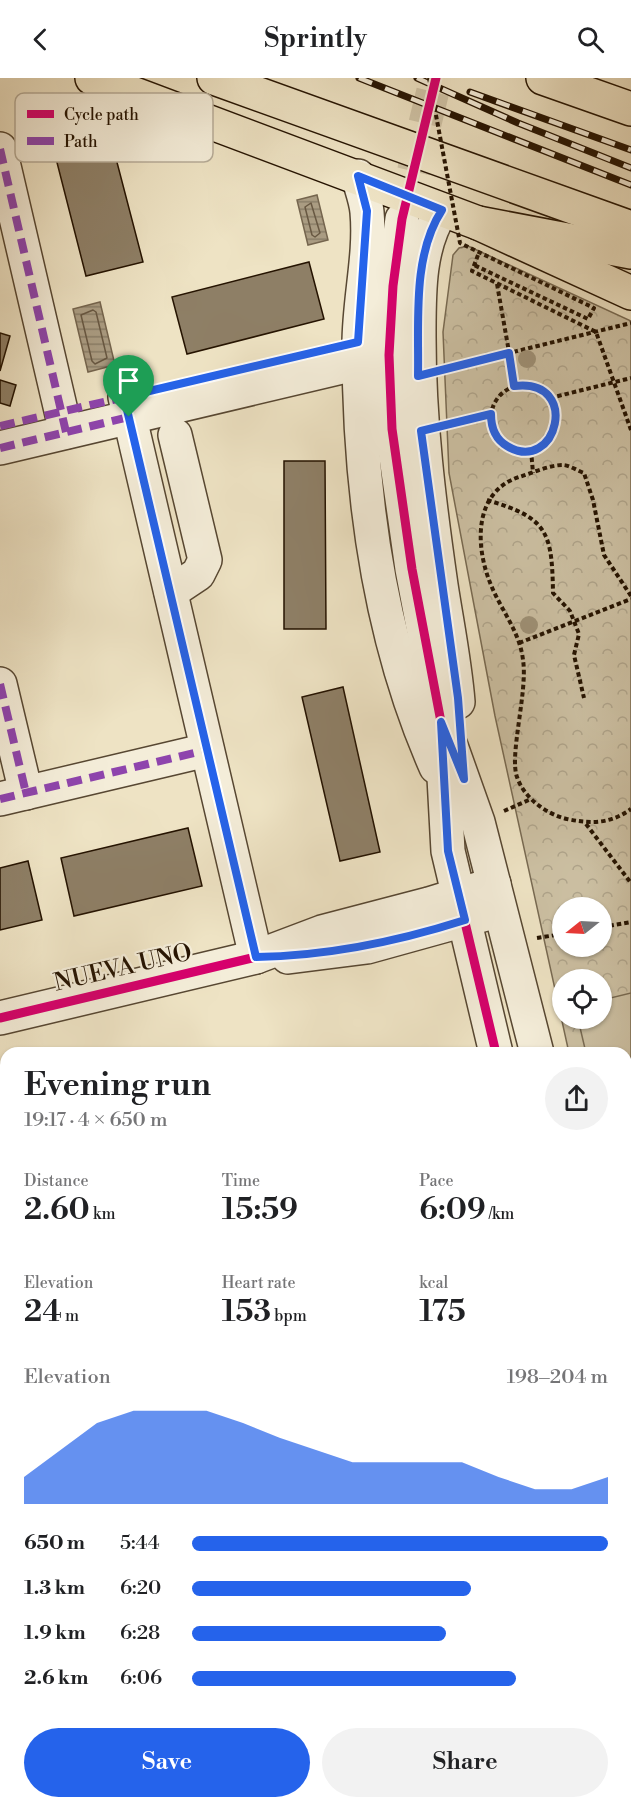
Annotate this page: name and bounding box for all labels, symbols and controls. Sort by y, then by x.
text: Sprintly [264,22,367,56]
icon: back [24,23,57,56]
icon: search [574,23,607,56]
legend [15,93,213,162]
text: Cycle path [64,105,139,125]
text: Path [64,132,98,152]
pin [103,355,154,417]
icon: arrive [112,364,145,397]
north arrow [552,897,612,957]
map controls [552,897,612,1029]
street label: NUEVA UNO [51,938,195,998]
button: locate [552,969,612,1029]
text: Evening run [24,1065,211,1106]
button: share [545,1067,608,1130]
text: 19:17 · 4 × 650 m [24,1108,168,1133]
text: Distance [24,1171,89,1191]
text: Time [222,1171,260,1191]
text: Pace [419,1171,454,1191]
text: 2.60 [24,1191,90,1229]
text: 15:59 [222,1191,298,1229]
text: 6:09 [419,1191,486,1229]
text: km [90,1204,115,1224]
text: /km [486,1204,514,1224]
text: Elevation [24,1273,93,1293]
text: Heart rate [222,1273,296,1293]
text: kcal [419,1273,448,1293]
text: 24 [24,1293,62,1331]
text: 153 [222,1293,271,1331]
text: 175 [419,1293,466,1331]
text: m [62,1306,79,1326]
text: bpm [271,1306,307,1326]
text: Elevation [24,1365,111,1390]
text: 198–204 m [507,1365,608,1390]
text: 650 m [24,1531,85,1556]
text: 5:44 [120,1531,160,1556]
text: 1.3 km [24,1576,85,1601]
text: 6:20 [120,1576,161,1601]
text: 1.9 km [24,1621,86,1646]
text: 6:28 [120,1621,160,1646]
text: 2.6 km [24,1666,88,1691]
text: 6:06 [120,1666,162,1691]
button: Save [24,1728,310,1797]
button: Share [322,1728,608,1797]

